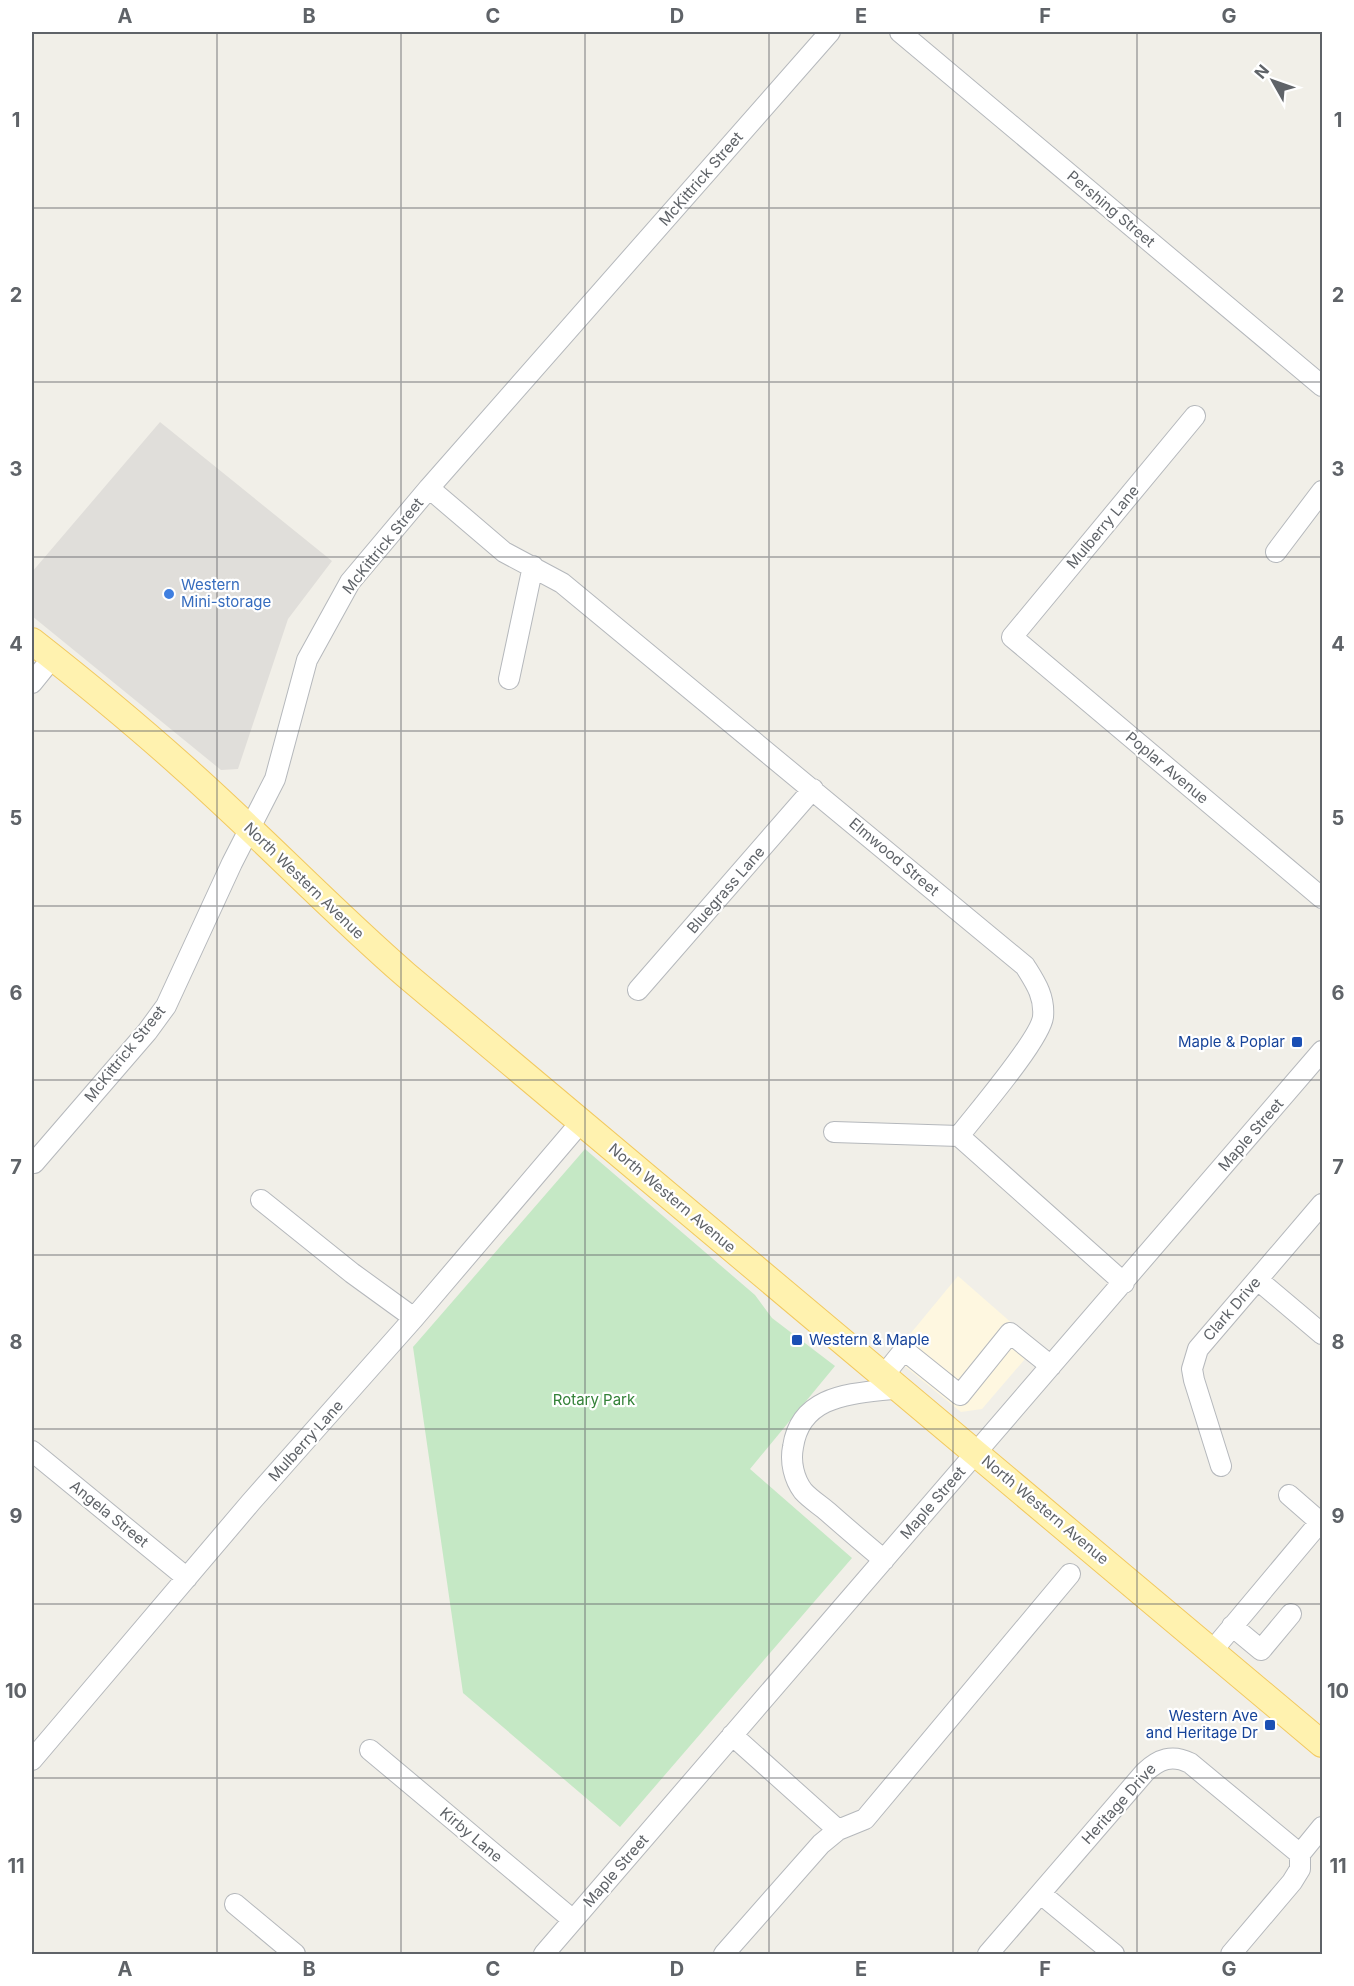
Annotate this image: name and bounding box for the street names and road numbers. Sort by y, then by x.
street label: McKittrick Street [655,128,747,230]
street label: Pershing Street [1063,166,1159,251]
street label: Mulberry Lane [1062,481,1143,572]
street label: McKittrick Street [338,494,427,598]
street label: Poplar Avenue [1122,727,1213,808]
street label: Elmwood Street [846,813,943,900]
street label: North Western Avenue [240,818,368,943]
street label: Bluegrass Lane [683,842,769,937]
street label: McKittrick Street [80,1002,169,1106]
street label: Maple Street [1214,1094,1287,1175]
street label: North Western Avenue [605,1139,740,1256]
street label: Clark Drive [1199,1273,1265,1345]
street label: Mulberry Lane [264,1396,347,1485]
street label: North Western Avenue [978,1451,1113,1568]
street label: Maple Street [896,1462,969,1543]
street label: Angela Street [66,1476,153,1551]
street label: Heritage Drive [1077,1759,1160,1848]
street label: Kirby Lane [436,1803,506,1866]
street label: Maple Street [579,1830,652,1911]

